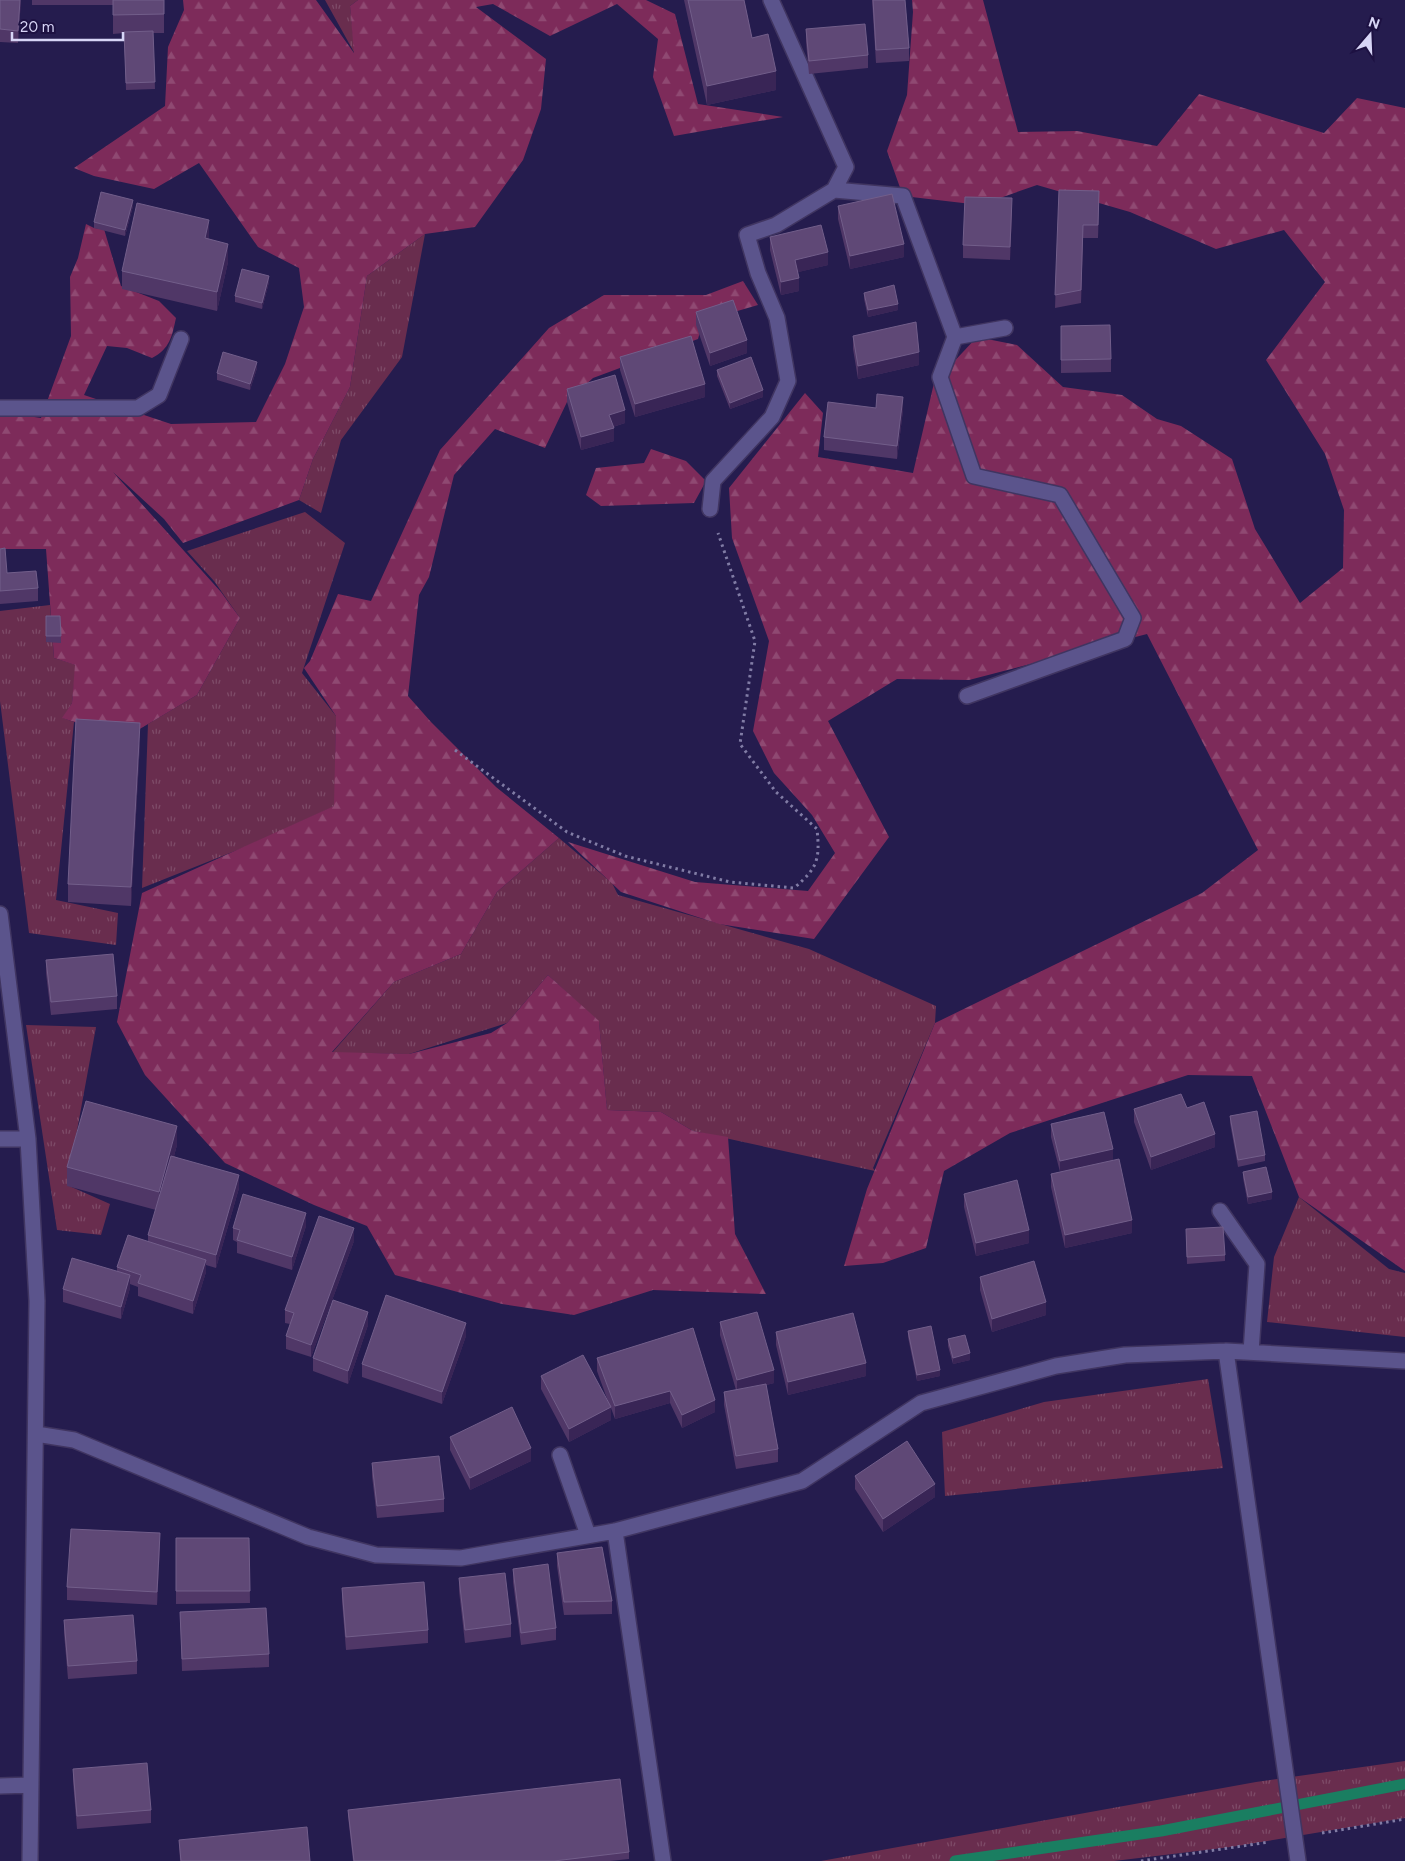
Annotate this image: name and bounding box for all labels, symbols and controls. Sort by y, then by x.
scale bar [12,10,124,42]
north arrow [1345,10,1395,60]
text: N [1366,13,1382,33]
text: 20 m [20,18,54,36]

